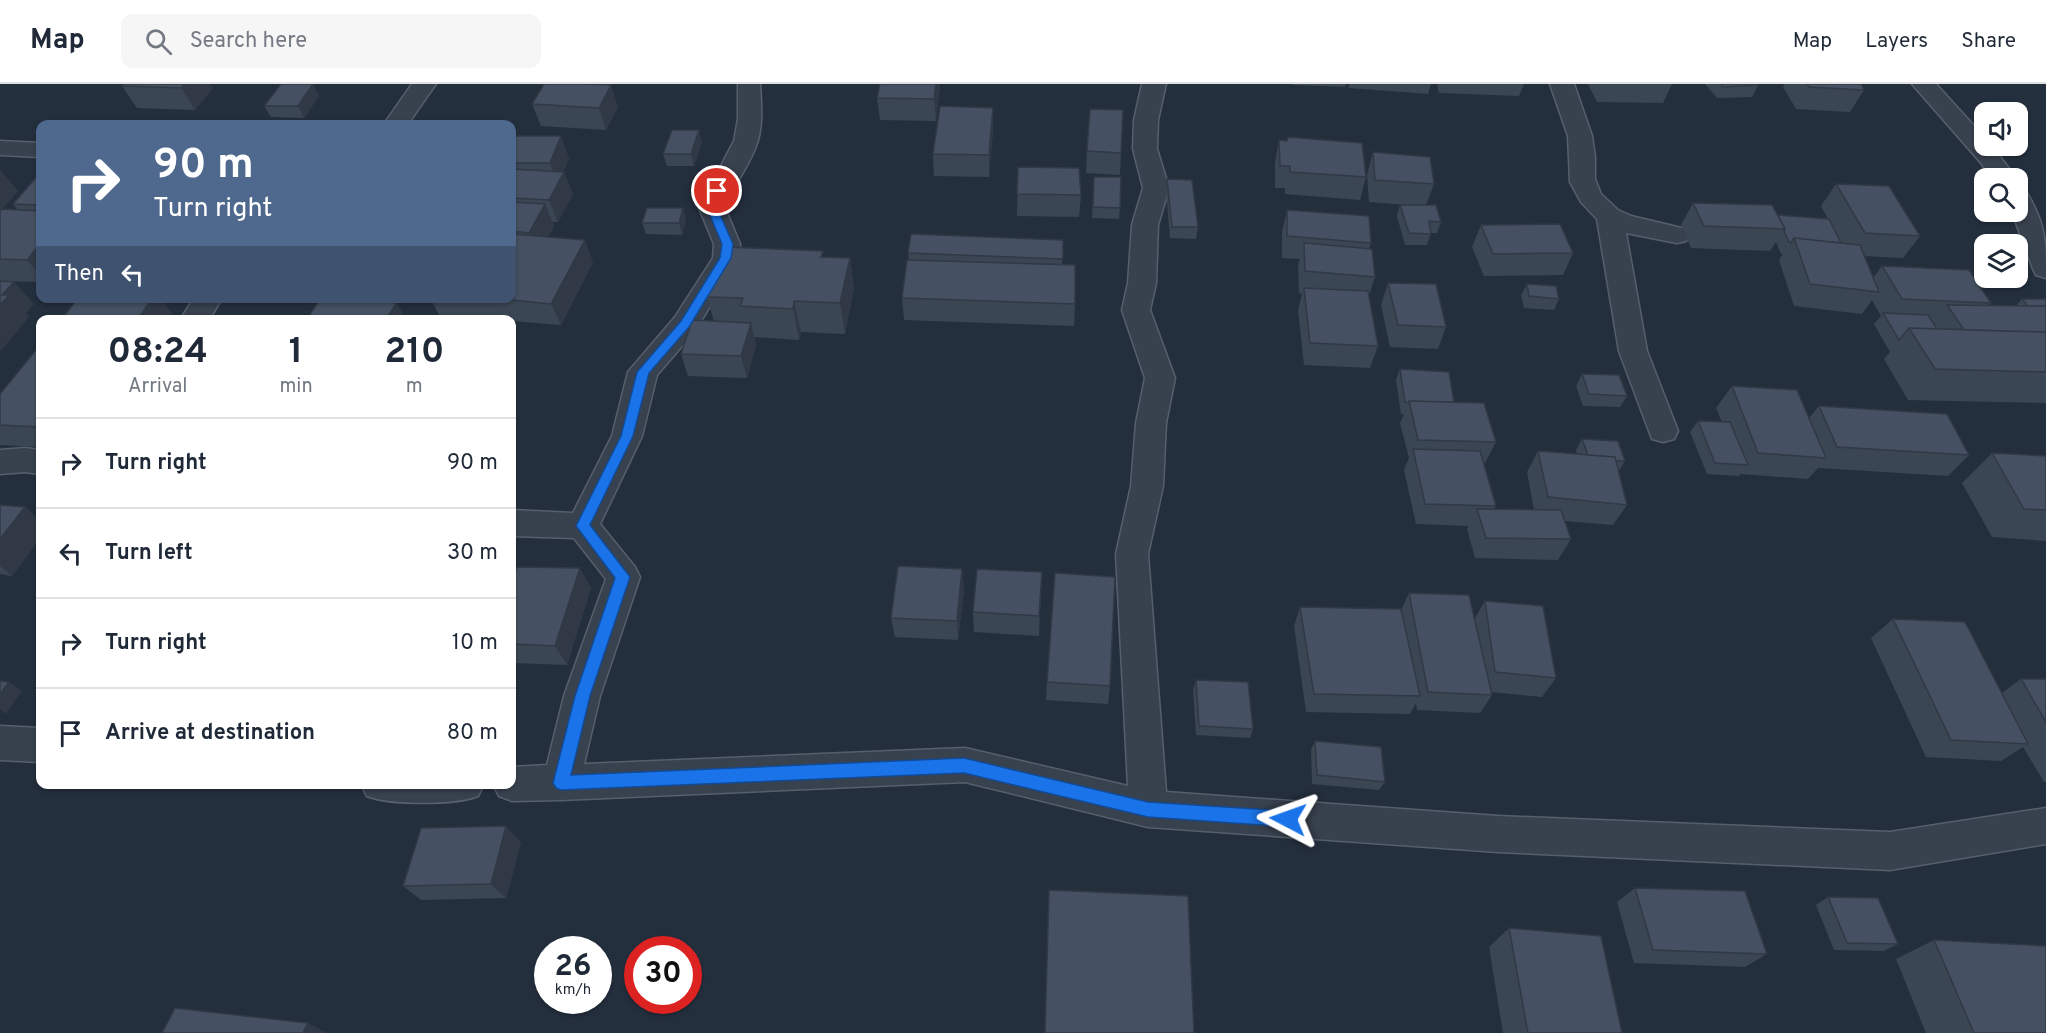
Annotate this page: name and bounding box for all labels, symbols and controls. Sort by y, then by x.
search box [121,14,541,68]
text: Map [30,23,85,59]
icon: search [142,25,175,58]
text: Search here [190,28,307,55]
text: Map [1793,28,1832,55]
text: Layers [1865,28,1928,55]
text: Share [1961,28,2016,55]
map controls [1974,102,2028,288]
button: sound [1974,102,2028,156]
text: 90 m [153,140,254,193]
icon: right [54,144,132,222]
pin [691,165,742,216]
button: search [1974,168,2028,222]
icon: arrive [700,174,733,207]
text: Turn right [153,192,272,226]
button: layers [1974,234,2028,288]
icon: left [116,258,149,291]
text: Then [54,261,104,288]
text: 08:24 [108,330,208,376]
text: 1 [289,330,303,376]
text: 210 [384,330,444,376]
text: Arrival [128,374,188,400]
text: min [279,374,313,400]
text: m [406,374,423,400]
icon: right [54,447,87,480]
text: Turn right [105,450,207,477]
text: 90 m [447,450,498,477]
icon: left [54,537,87,570]
text: Turn left [105,540,193,567]
text: 30 m [447,540,498,567]
icon: right [54,627,87,660]
text: Turn right [105,630,207,657]
text: 10 m [452,630,498,657]
icon: arrive [54,717,87,750]
text: Arrive at destination [105,720,315,747]
text: 80 m [447,720,498,747]
position arrow [1256,787,1320,851]
speed limit sign: 30 [624,936,702,1014]
text: 26 [555,949,591,986]
text: km/h [555,981,591,1000]

